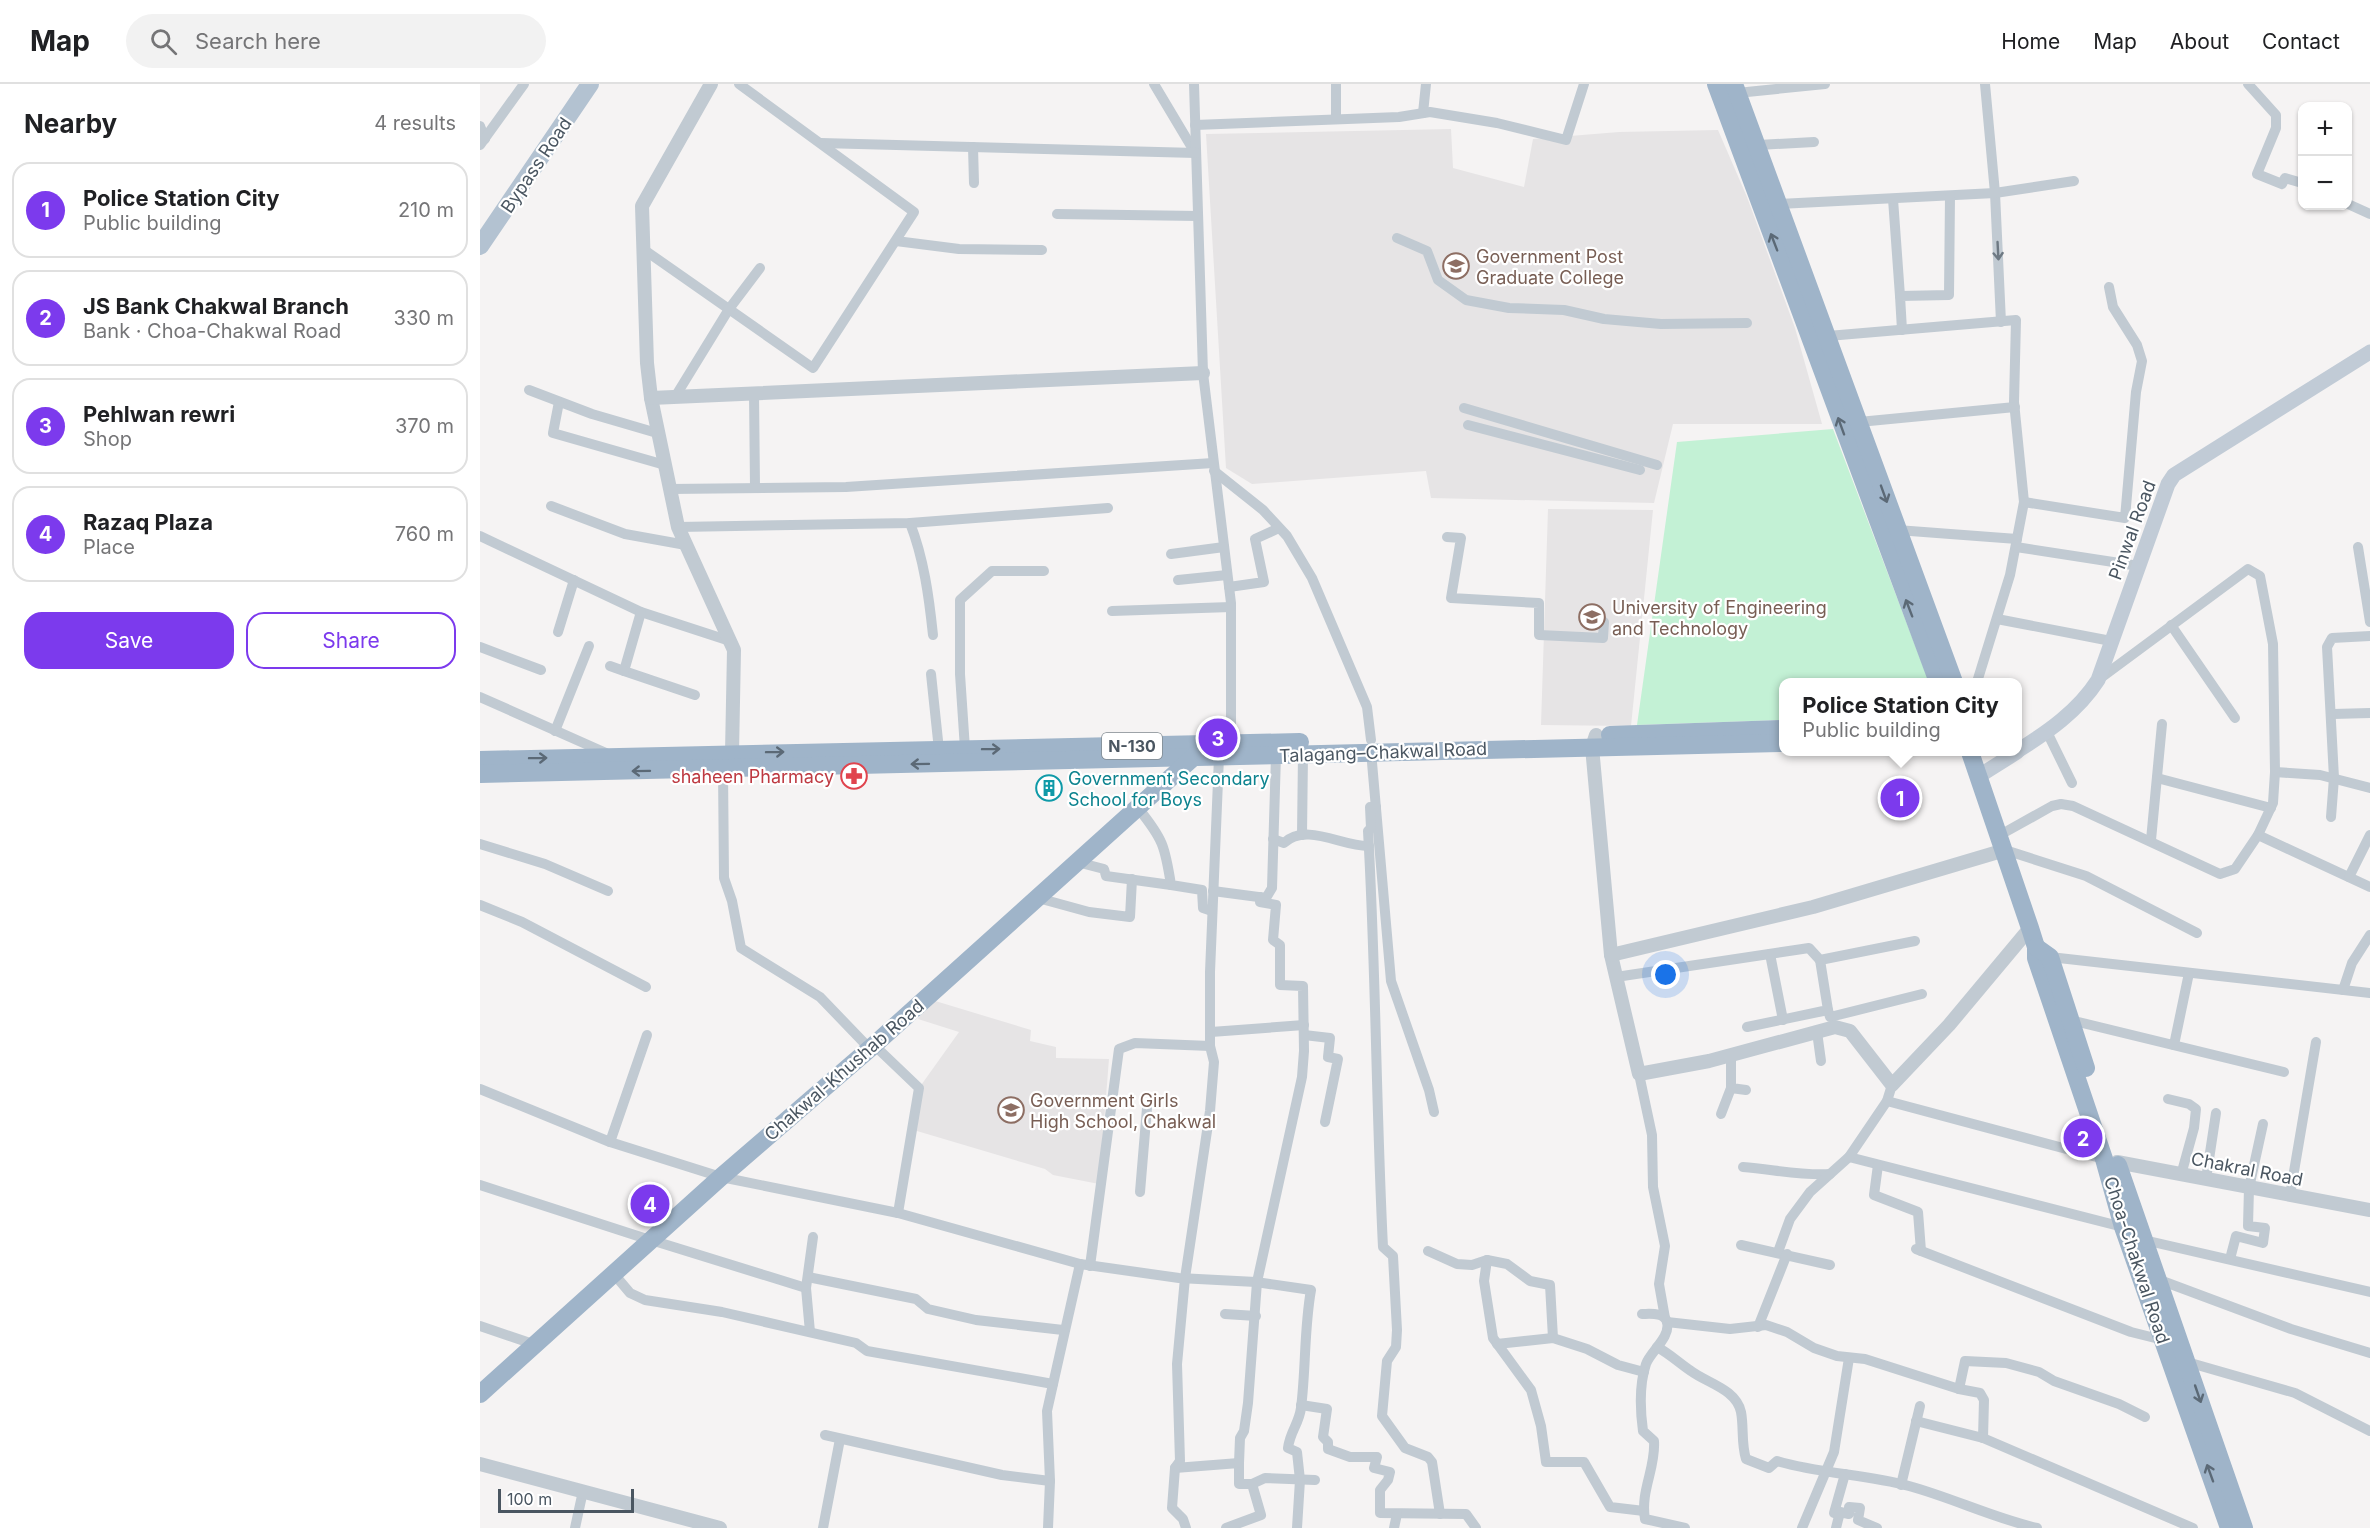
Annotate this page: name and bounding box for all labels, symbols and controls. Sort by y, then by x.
search box [126,14,546,68]
text: Map [30,24,90,58]
icon: search [147,25,180,58]
text: Search here [195,28,321,54]
text: Home [2001,29,2060,54]
text: Map [2093,29,2137,54]
text: About [2170,29,2229,54]
text: Contact [2262,29,2340,54]
map controls [2298,102,2352,210]
button: + [2298,102,2352,156]
text: Nearby [24,108,117,139]
text: 4 results [374,111,456,135]
street label: Bypass Road [496,113,576,217]
button: − [2298,156,2352,210]
text: Police Station City [83,185,280,211]
text: 1 [41,198,50,222]
text: 210 m [398,198,454,222]
text: Public building [83,211,222,235]
one-way arrow [1768,234,1779,252]
one-way arrow [1992,241,2003,261]
place label: Government Post Graduate College [1476,246,1624,288]
school or university icon: Government Post Graduate College [1441,251,1471,281]
text: JS Bank Chakwal Branch [83,293,349,319]
text: 2 [39,306,52,330]
text: 330 m [394,306,454,330]
text: Bank · Choa-Chakwal Road [83,319,341,343]
text: Pehlwan rewri [83,401,235,427]
text: 3 [39,414,52,438]
text: 370 m [395,414,454,438]
one-way arrow [1835,417,1846,435]
text: Shop [83,427,132,451]
street label: Pinwal Road [2104,477,2160,583]
one-way arrow [1879,484,1890,503]
text: Razaq Plaza [83,509,213,535]
text: 4 [39,522,52,546]
text: 760 m [395,522,454,546]
text: Place [83,535,135,559]
place label: University of Engineering and Technology [1612,597,1827,639]
one-way arrow [1903,599,1914,618]
school or university icon: University of Engineering and Technology [1577,602,1607,632]
button: Save [24,612,234,669]
button: Share [246,612,456,669]
popup [1779,678,2022,756]
text: Police Station City [1802,692,1999,718]
pin: 3 [1198,716,1238,760]
text: Public building [1802,718,1941,742]
road number: N-130 [1102,733,1162,759]
street label: Talagang–Chakwal Road [1279,738,1487,766]
one-way arrow [981,743,1001,755]
one-way arrow [765,747,785,758]
one-way arrow [528,753,548,764]
one-way arrow [910,758,930,770]
pharmacy icon: shaheen Pharmacy [839,761,869,791]
one-way arrow [631,765,651,777]
place label: shaheen Pharmacy [671,766,834,787]
place label: Government Secondary School for Boys [1068,768,1270,810]
building icon: Government Secondary School for Boys [1034,773,1064,803]
pin: 1 [1880,776,1920,820]
your location [1651,960,1680,989]
street label: Chakwal-Khushab Road [760,995,928,1145]
place label: Government Girls High School, Chakwal [1030,1090,1216,1132]
school or university icon: Government Girls High School, Chakwal [996,1095,1026,1125]
pin: 2 [2064,1116,2102,1160]
street label: Chakral Road [2189,1148,2305,1190]
street label: Choa-Chakwal Road [2100,1174,2174,1346]
pin: 4 [630,1182,670,1226]
one-way arrow [2193,1384,2204,1403]
one-way arrow [2203,1464,2214,1483]
scale bar [498,1486,634,1514]
text: 100 m [507,1489,552,1509]

